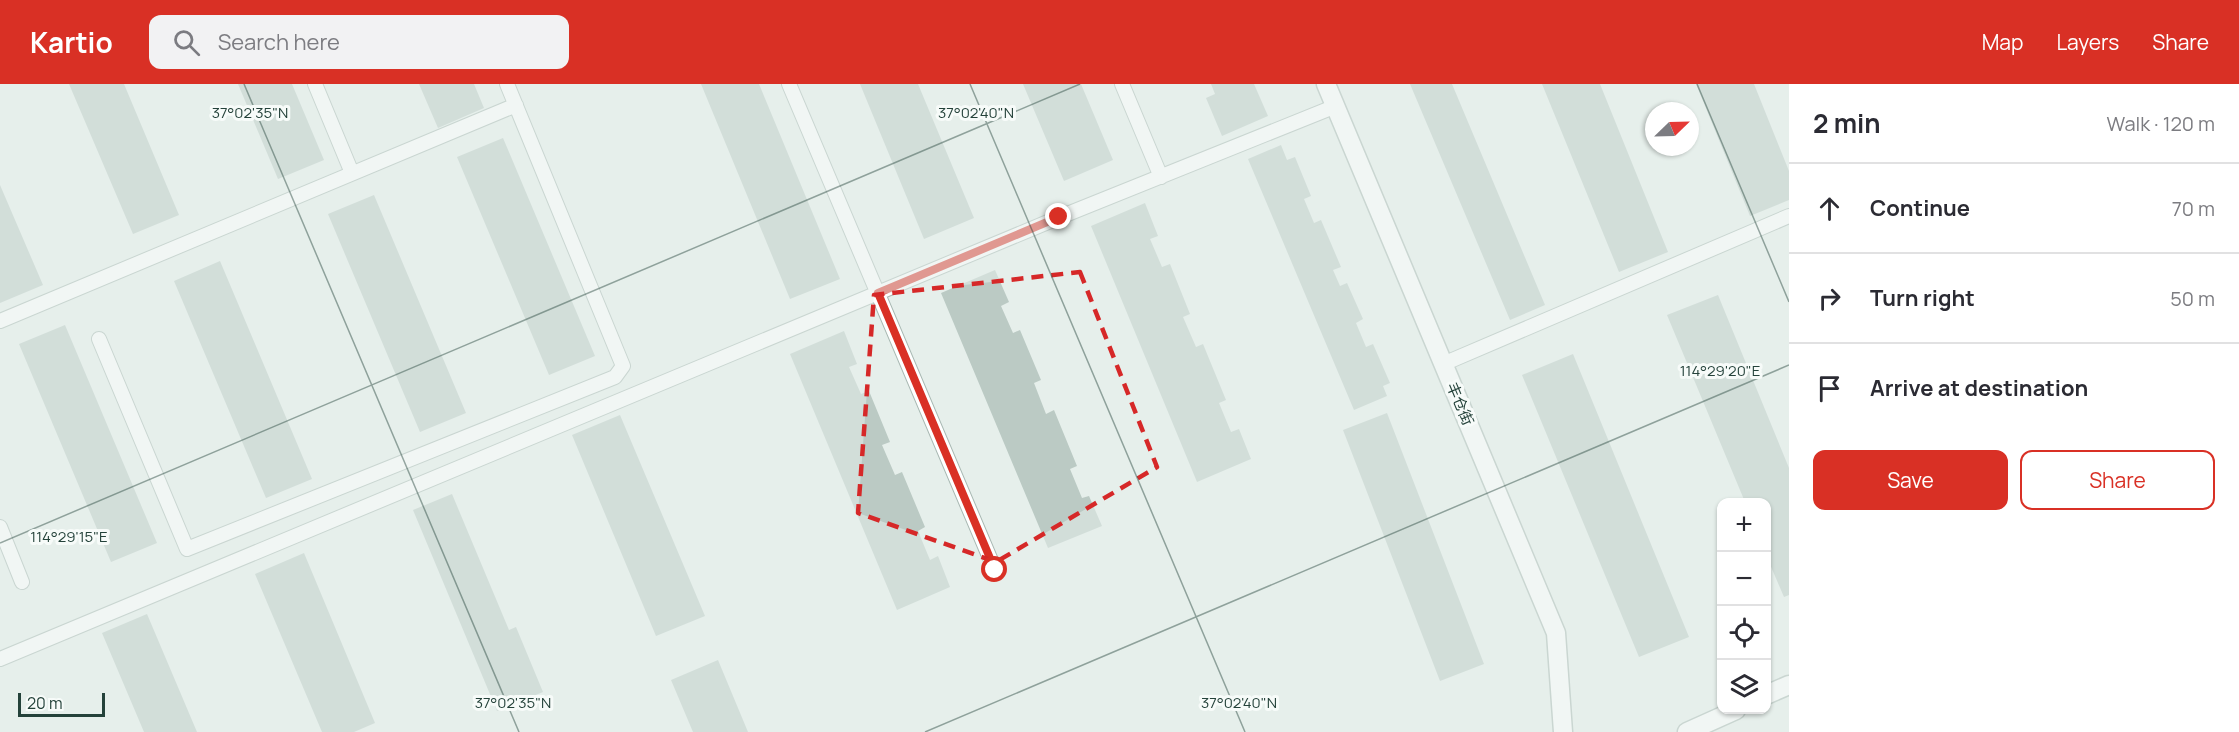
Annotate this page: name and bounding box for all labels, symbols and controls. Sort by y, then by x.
search box [149,15,569,69]
text: Kartio [30,23,113,61]
icon: search [170,26,203,59]
text: Search here [218,27,340,57]
text: Map [1982,28,2023,56]
text: Layers [2056,28,2119,56]
text: Share [2152,28,2209,56]
text: 37°02'35"N [212,102,288,123]
text: 37°02'40"N [938,102,1014,123]
north arrow [1645,102,1699,156]
text: 2 min [1813,105,1881,141]
text: Walk · 120 m [2107,110,2215,137]
icon: ahead [1813,192,1846,225]
text: Continue [1870,193,1970,223]
text: 70 m [2172,195,2215,222]
route end [1045,203,1071,229]
icon: right [1813,282,1846,315]
text: Turn right [1870,283,1975,313]
text: 50 m [2170,285,2215,312]
text: 114°29'20"E [1680,360,1760,381]
icon: arrive [1813,372,1846,405]
text: Arrive at destination [1870,373,2088,403]
street label: 丰仓街 [1442,379,1479,429]
button: Save [1813,450,2008,510]
button: Share [2020,450,2215,510]
map controls [1717,498,1771,714]
button: + [1717,498,1771,552]
text: 114°29'15"E [30,526,108,547]
button: − [1717,552,1771,606]
route start [981,556,1007,582]
button: locate [1717,606,1771,660]
button: layers [1717,660,1771,714]
scale bar [18,690,105,718]
text: 20 m [27,692,63,714]
text: 37°02'35"N [475,692,551,713]
text: 37°02'40"N [1201,692,1277,713]

